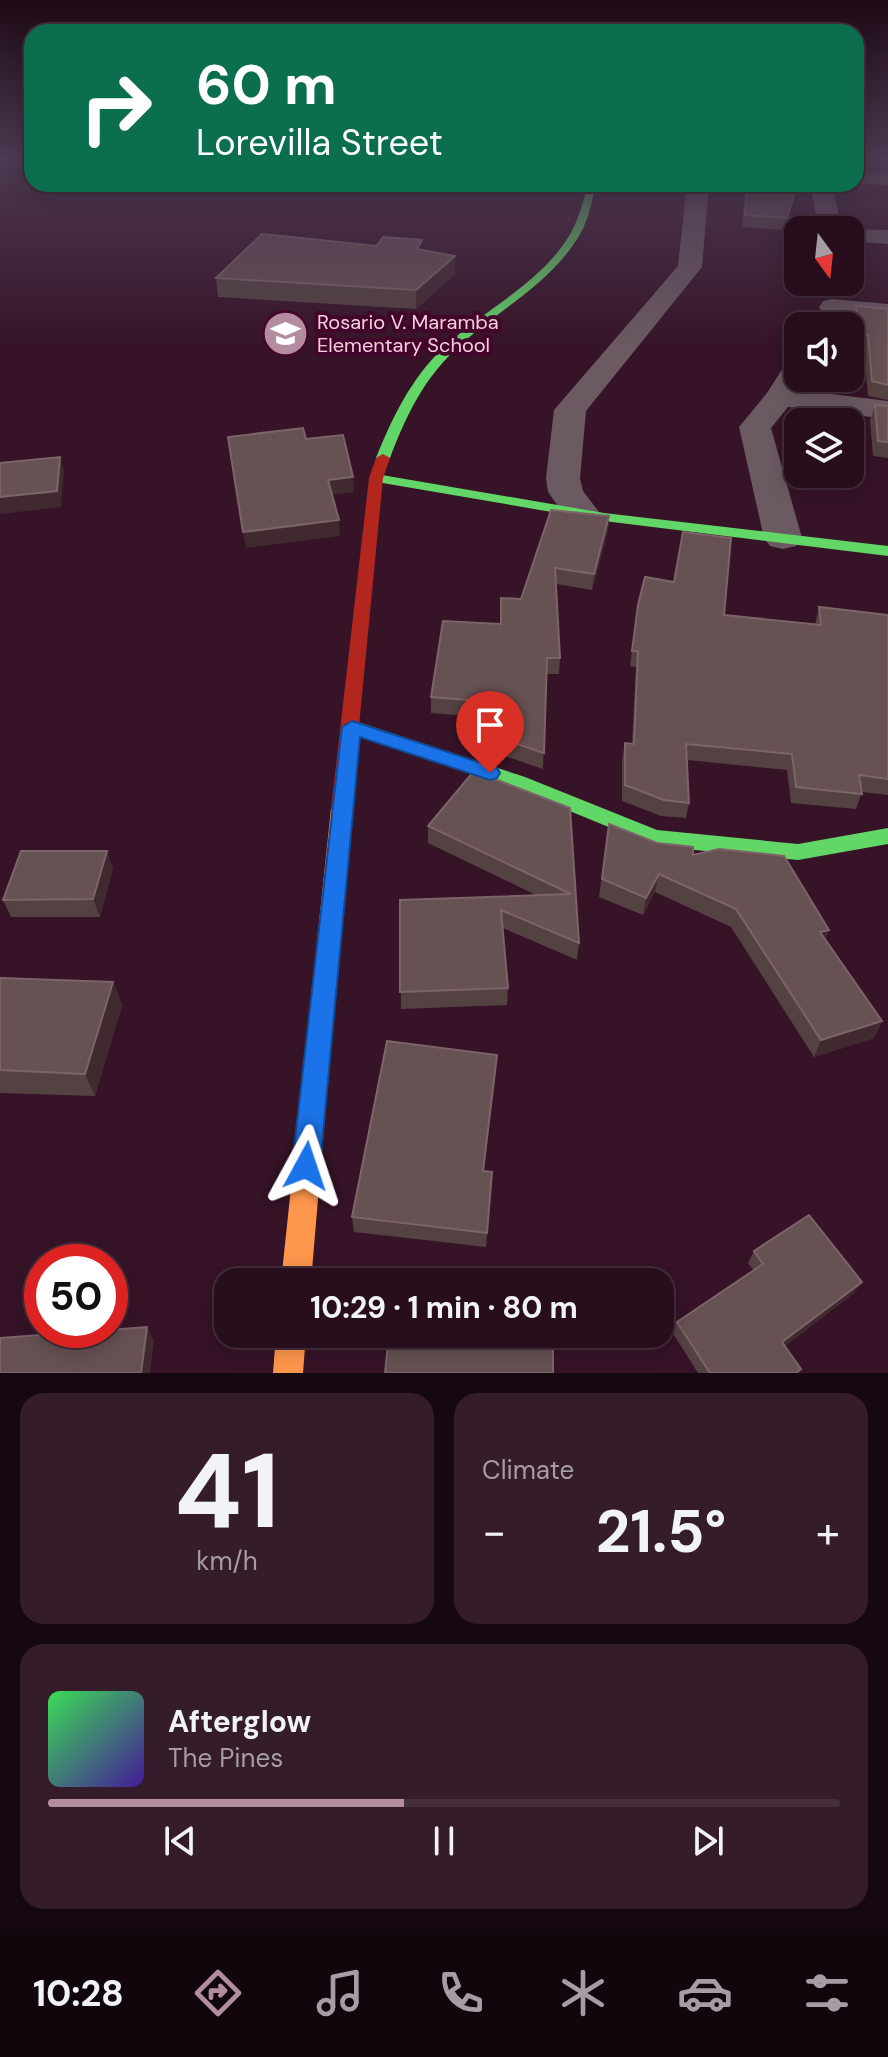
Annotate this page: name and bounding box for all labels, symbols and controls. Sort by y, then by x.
text: 60 m [196,48,337,121]
icon: right [64,56,168,160]
text: Lorevilla Street [196,119,443,166]
north arrow [784,216,864,296]
map controls [784,216,864,488]
place label: Rosario V. Maramba Elementary School [317,309,499,358]
school or university icon: Rosario V. Maramba Elementary School [262,310,310,358]
button: sound [784,312,864,392]
button: layers [784,408,864,488]
pin [456,691,524,773]
icon: arrive [468,703,512,747]
position arrow [264,1124,348,1208]
speed limit sign: 50 [24,1244,128,1348]
text: 10:29 · 1 min · 80 m [310,1288,578,1327]
text: 41 [174,1424,280,1559]
text: Climate [482,1453,574,1487]
text: 21.5° [596,1492,726,1571]
text: − [482,1503,506,1561]
text: + [816,1503,840,1561]
text: km/h [196,1544,258,1578]
text: Afterglow [168,1702,311,1741]
text: The Pines [168,1741,283,1775]
icon: previous [158,1819,202,1863]
icon: pause [422,1819,466,1863]
icon: next [686,1819,730,1863]
icon: directions [190,1965,246,2021]
icon: music [312,1965,368,2021]
icon: phone [433,1965,489,2021]
icon: climate [555,1965,611,2021]
icon: car [677,1965,733,2021]
icon: filters [799,1965,855,2021]
text: 10:28 [33,1970,124,2017]

